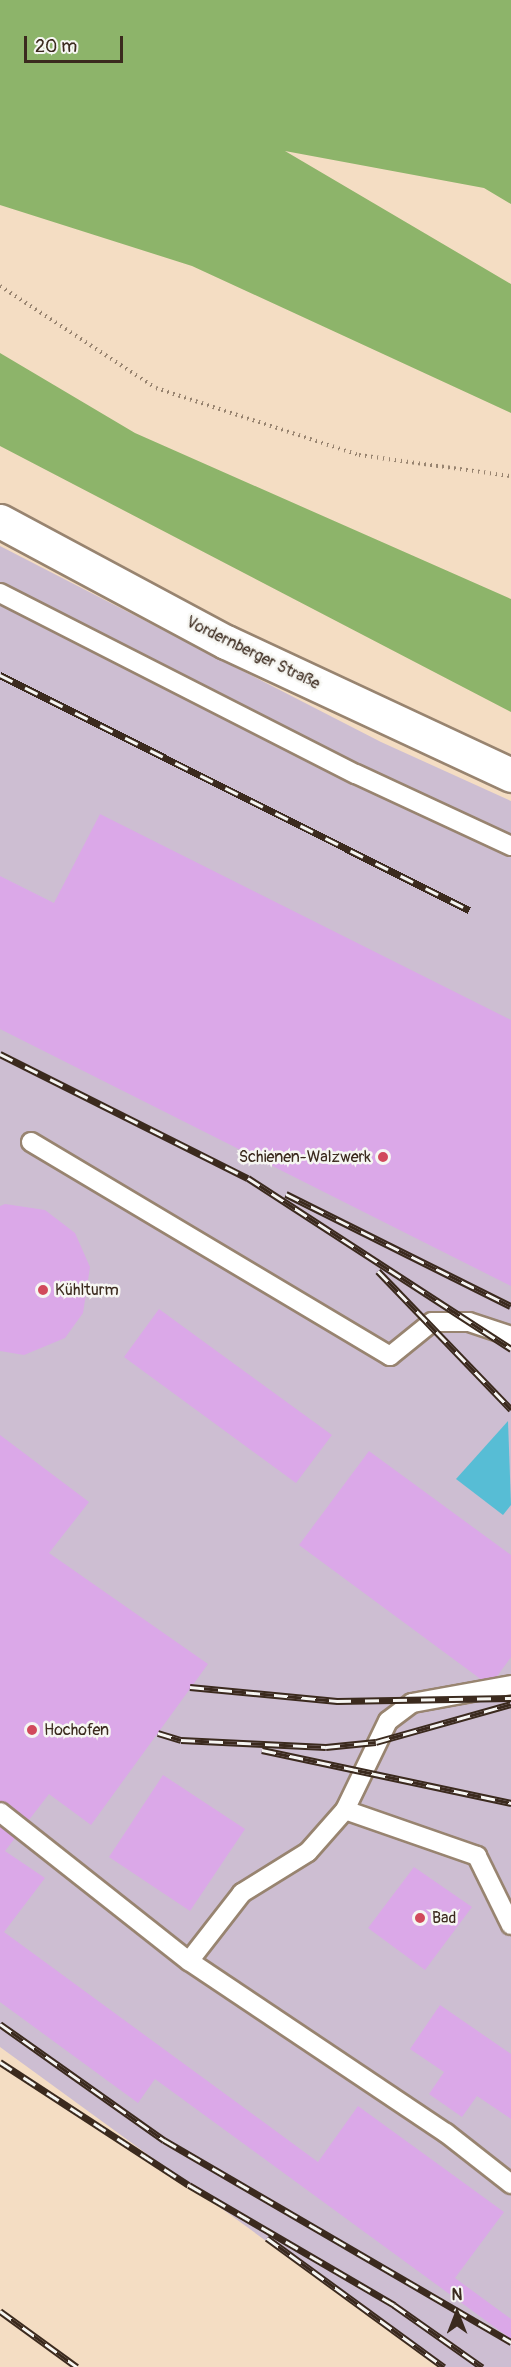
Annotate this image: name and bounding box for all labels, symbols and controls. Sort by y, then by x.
scale bar [27,24,126,62]
text: 20 m [35,35,77,58]
street label: Vordernberger Straße [183,612,323,694]
place label: Schienen-Walzwerk [239,1147,371,1167]
marker: Schienen-Walzwerk [376,1150,390,1164]
place label: Kühlturm [55,1280,119,1300]
marker: Kühlturm [36,1283,50,1297]
place label: Hochofen [44,1720,109,1740]
marker: Hochofen [25,1723,39,1737]
place label: Bad [432,1908,456,1928]
marker: Bad [413,1911,427,1925]
north arrow [427,2283,487,2343]
text: N [452,2285,462,2305]

